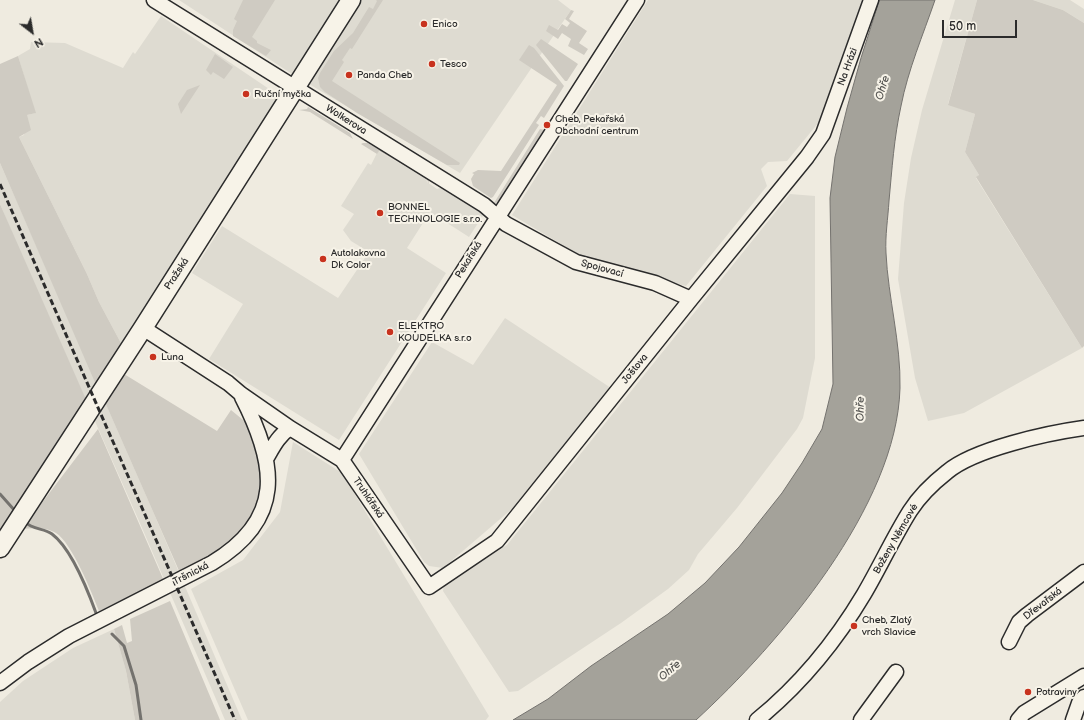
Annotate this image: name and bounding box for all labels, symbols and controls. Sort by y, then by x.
north arrow [12,12,52,52]
scale bar [944,12,1019,38]
place label: Enico [432,18,458,30]
marker: Enico [419,19,429,29]
text: 50 m [949,19,976,34]
text: N [32,35,45,50]
street label: Na Hrázi [836,46,860,88]
place label: Tesco [440,58,467,70]
marker: Tesco [427,59,437,69]
place label: Panda Cheb [357,69,412,81]
marker: Panda Cheb [344,70,354,80]
water label: Ohře [873,74,893,102]
place label: Ruční myčka [254,88,311,100]
marker: Ruční myčka [241,89,251,99]
street label: Wolkerova [323,103,369,137]
place label: Cheb, Pekařská Obchodní centrum [555,113,639,136]
marker: Cheb, Pekařská Obchodní centrum [542,120,552,130]
place label: BONNEL TECHNOLOGIE s.r.o. [388,201,482,224]
marker: BONNEL TECHNOLOGIE s.r.o. [375,208,385,218]
street label: Pekařská [453,239,485,281]
place label: Autolakovna Dk Color [331,247,385,270]
marker: Autolakovna Dk Color [318,254,328,264]
street label: Pražská [162,256,192,292]
street label: Spojovací [580,258,624,280]
place label: ELEKTRO KOUDELKA s.r.o [398,320,472,344]
marker: ELEKTRO KOUDELKA s.r.o [385,327,395,337]
place label: Luna [161,351,184,363]
marker: Luna [148,352,158,362]
street label: Joštova [619,352,651,386]
water label: Ohře [854,396,868,422]
street label: Truhlářská [350,475,386,521]
street label: Boženy Němcové [871,502,921,576]
street label: Tršnická [171,560,211,588]
street label: Dřevařská [1021,585,1065,623]
place label: Cheb, Zlatý vrch Slavice [862,614,916,638]
marker: Cheb, Zlatý vrch Slavice [849,621,859,631]
water label: Ohře [656,658,684,684]
place label: Potraviny [1036,686,1077,698]
marker: Potraviny [1023,687,1033,697]

